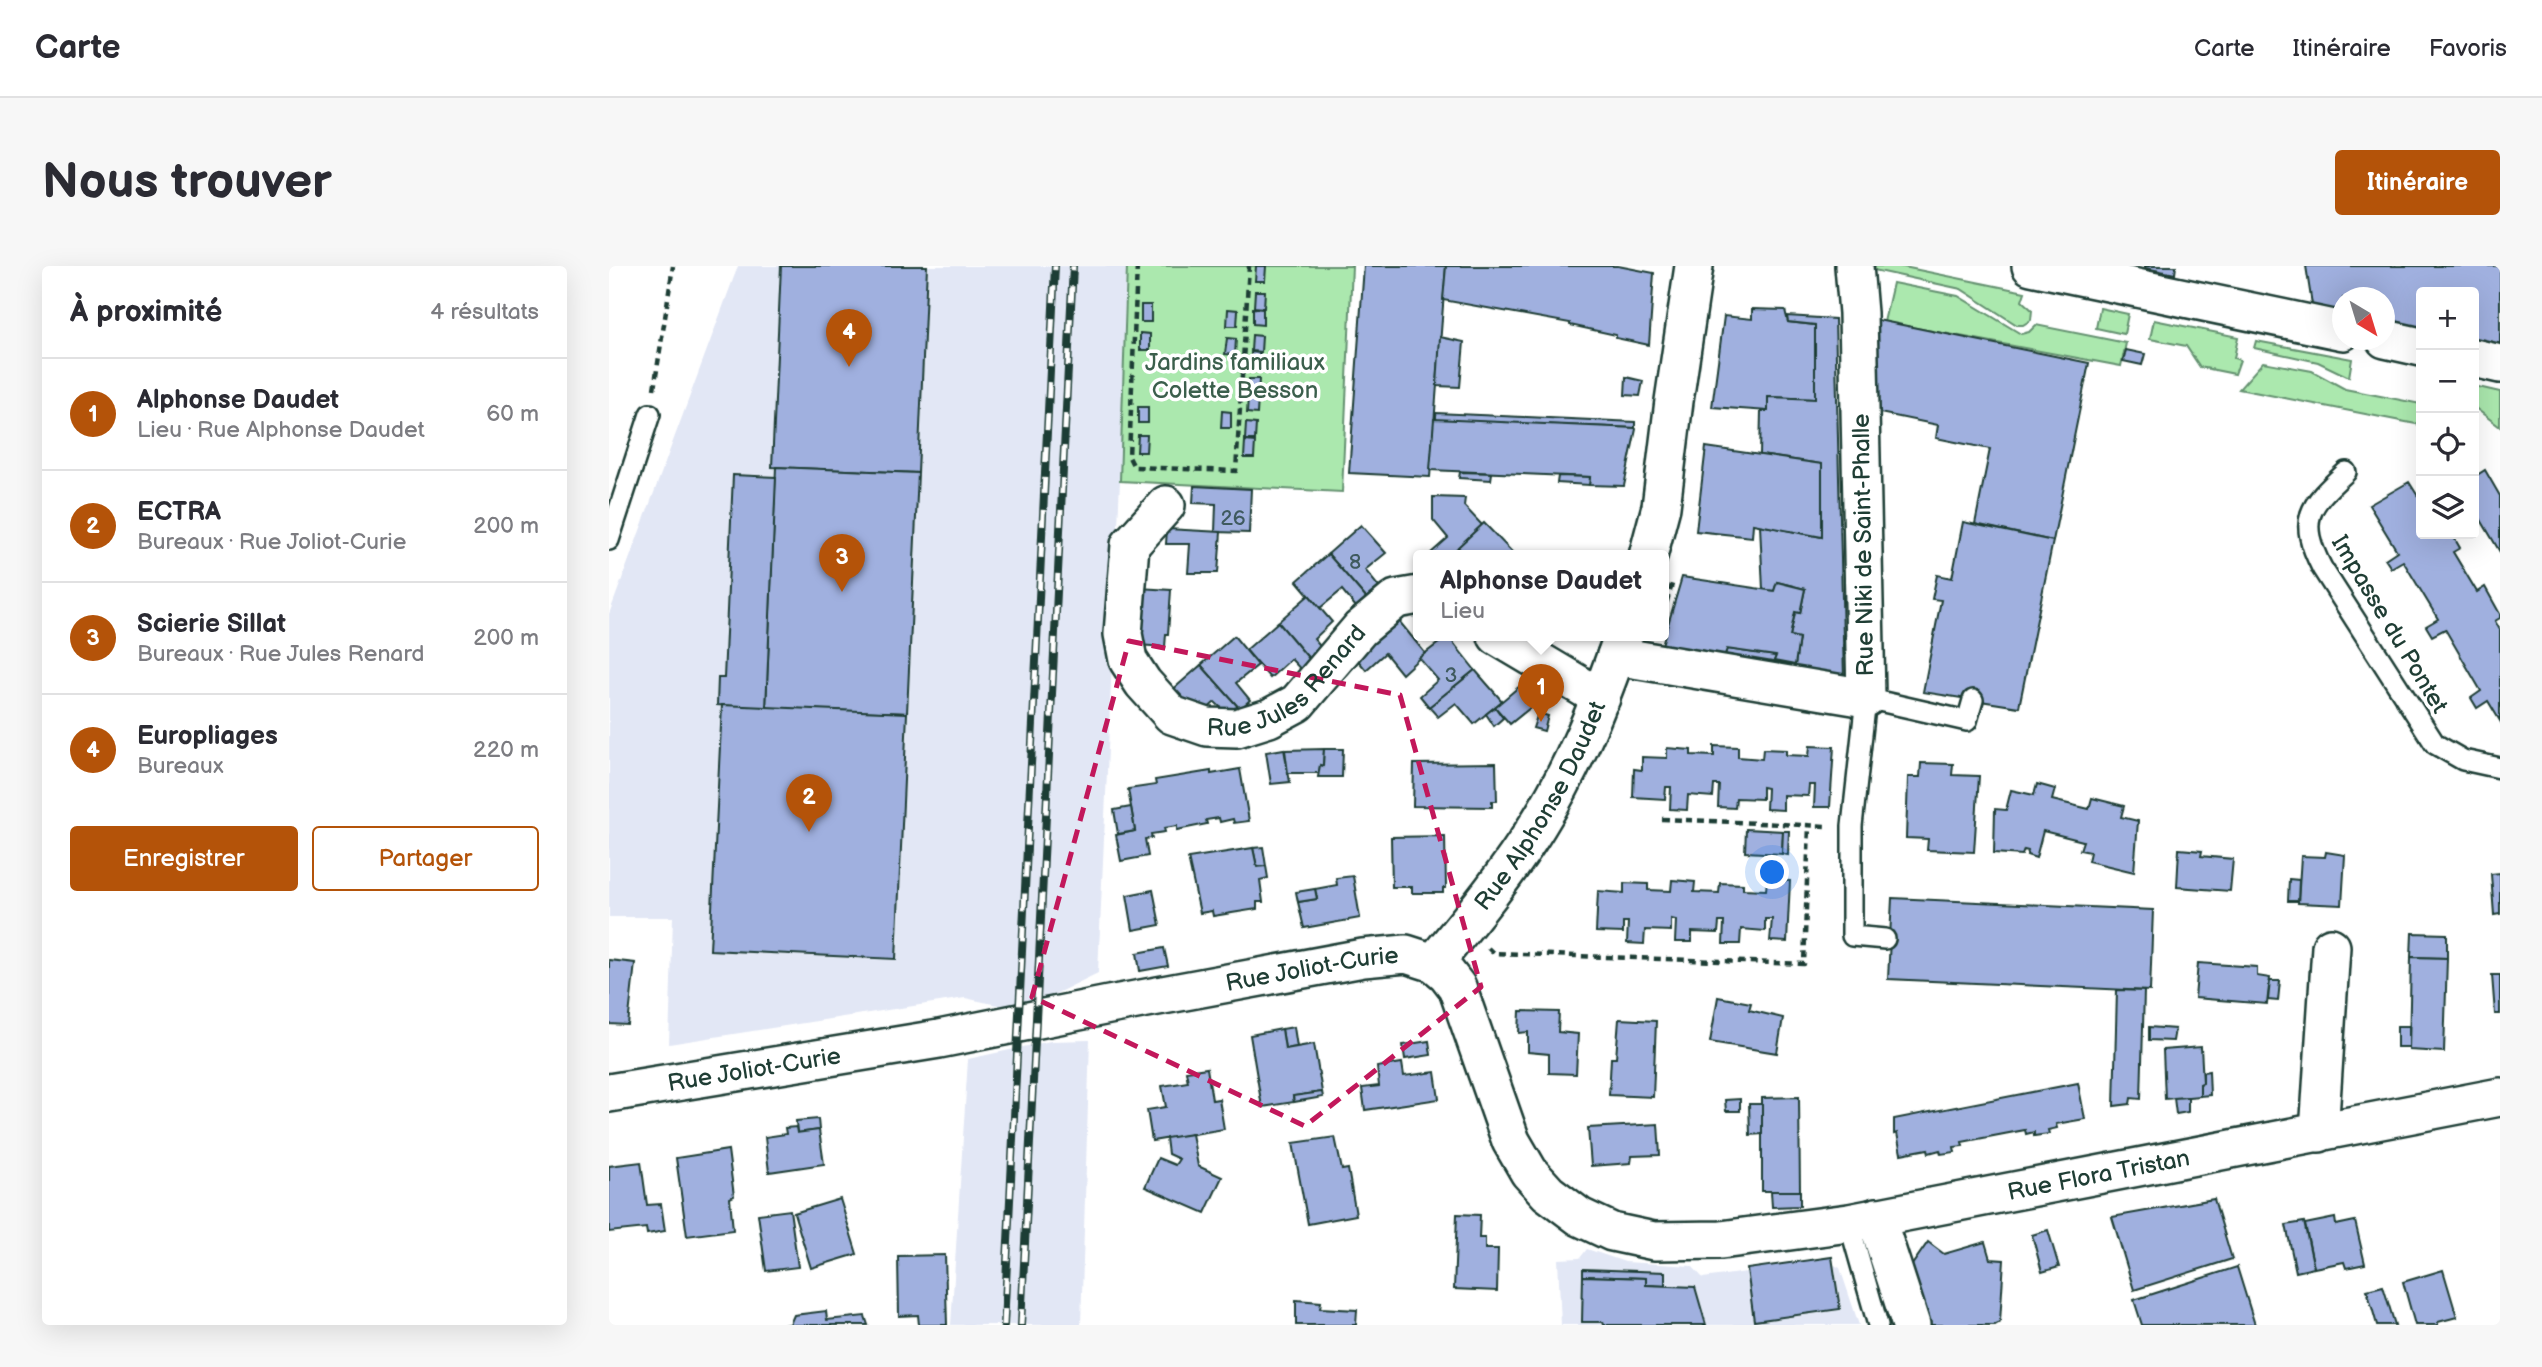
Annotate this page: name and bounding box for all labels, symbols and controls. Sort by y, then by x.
text: Carte [35,28,121,68]
text: Carte [2194,34,2255,63]
text: Itinéraire [2293,34,2391,63]
text: Favoris [2429,34,2507,63]
button: Itinéraire [2335,150,2500,215]
text: Nous trouver [42,153,332,212]
north arrow [2332,287,2395,350]
map controls [2416,287,2479,539]
button: + [2416,287,2479,350]
text: À proximité [70,294,222,330]
text: 4 résultats [430,298,539,326]
pin: 4 [826,309,872,367]
park label: Jardins familiaux Colette Besson [1145,348,1325,405]
button: − [2416,350,2479,413]
text: Alphonse Daudet [137,385,339,416]
text: 1 [88,400,98,428]
text: 60 m [486,400,539,428]
street label: Rue Niki de Saint-Phalle [1847,413,1880,677]
button: locate [2416,413,2479,476]
text: Lieu · Rue Alphonse Daudet [137,416,425,444]
button: layers [2416,476,2479,539]
text: ECTRA [137,497,221,528]
house number: 26 [1220,506,1246,531]
text: 2 [86,512,100,540]
text: 200 m [473,512,539,540]
text: Bureaux · Rue Joliot-Curie [137,528,406,556]
street label: Impasse du Pontet [2325,530,2454,719]
pin: 3 [819,534,865,592]
house number: 8 [1349,550,1361,575]
popup [1413,550,1669,641]
text: Alphonse Daudet [1440,566,1642,597]
text: Lieu [1440,597,1485,625]
text: Scierie Sillat [137,609,286,640]
street label: Rue Jules Renard [1206,619,1372,743]
text: 3 [86,624,100,652]
text: 200 m [473,624,539,652]
text: Bureaux · Rue Jules Renard [137,640,424,668]
house number: 3 [1445,663,1457,688]
pin: 1 [1518,664,1564,722]
street label: Rue Alphonse Daudet [1468,696,1613,916]
text: Europliages [137,721,278,752]
text: 4 [86,736,100,764]
text: 220 m [473,736,539,764]
text: Bureaux [137,752,224,780]
pin: 2 [786,774,832,832]
button: Enregistrer [70,826,298,891]
button: Partager [312,826,539,891]
your location [1755,855,1789,889]
street label: Rue Joliot-Curie [1223,941,1400,998]
street label: Rue Joliot-Curie [665,1041,843,1098]
street label: Rue Flora Tristan [2005,1143,2192,1207]

